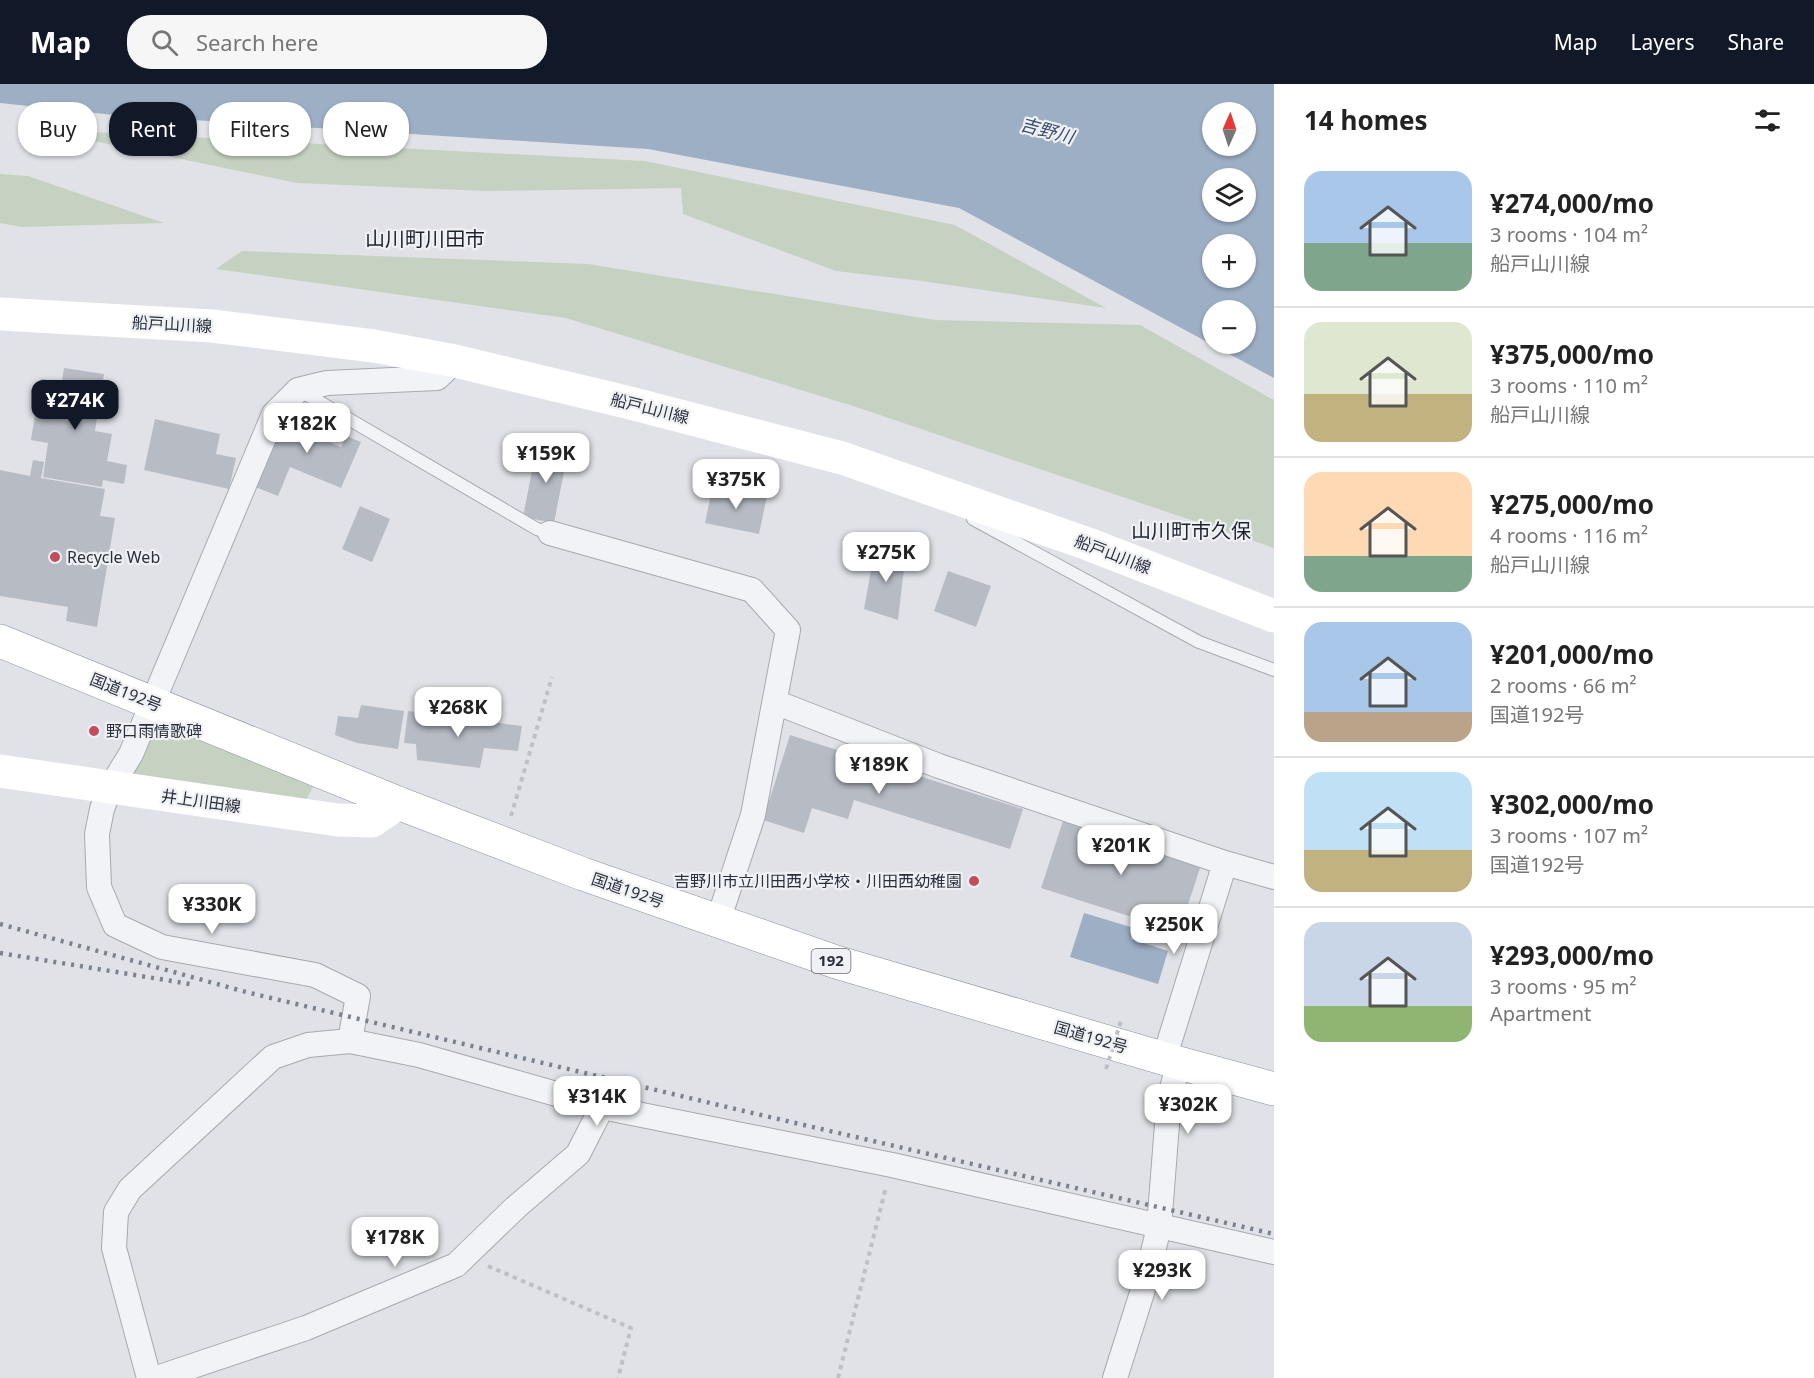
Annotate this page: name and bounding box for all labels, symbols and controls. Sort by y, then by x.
search box [127,15,547,69]
text: Map [30,23,91,61]
icon: search [148,26,181,59]
text: Search here [196,27,318,57]
text: Map [1554,28,1598,56]
text: Layers [1631,28,1695,56]
text: Share [1728,28,1784,56]
chip: Buy [18,102,97,156]
chip: Rent [109,102,197,156]
chip: Filters [209,102,311,156]
chip: New [323,102,409,156]
north arrow [1202,102,1256,156]
map controls [1202,102,1256,354]
text: 14 homes [1304,102,1428,138]
icon: filters [1751,104,1784,137]
water label: 吉野川 [1018,111,1078,149]
button: layers [1202,168,1256,222]
text: ¥274,000/mo [1490,185,1654,221]
icon: home [1352,195,1424,267]
text: 3 rooms · 104 m² [1490,221,1648,248]
district label: 山川町川田市 [365,225,485,252]
button: + [1202,234,1256,288]
text: 船戸山川線 [1490,250,1590,277]
button: − [1202,300,1256,354]
street label: 船戸山川線 [131,311,213,337]
text: ¥375,000/mo [1490,336,1654,372]
icon: home [1352,346,1424,418]
text: 3 rooms · 110 m² [1490,372,1648,399]
pin: ¥274K [33,380,117,431]
text: ¥274K [45,386,105,413]
street label: 船戸山川線 [609,388,691,428]
text: 船戸山川線 [1490,401,1590,428]
pin: ¥182K [265,403,349,454]
text: ¥182K [277,409,337,436]
pin: ¥159K [504,433,588,484]
text: ¥159K [516,439,576,466]
pin: ¥375K [694,459,778,510]
text: ¥375K [706,465,766,492]
text: ¥275,000/mo [1490,486,1654,522]
icon: home [1352,496,1424,568]
district label: 山川町市久保 [1131,517,1251,544]
text: 4 rooms · 116 m² [1490,522,1648,549]
street label: 船戸山川線 [1072,529,1154,579]
pin: ¥275K [844,532,928,583]
text: ¥275K [856,538,916,565]
place label: Recycle Web [67,546,160,568]
marker: Recycle Web [48,550,62,564]
text: 船戸山川線 [1490,551,1590,578]
text: ¥201,000/mo [1490,636,1654,672]
icon: home [1352,646,1424,718]
street label: 国道192号 [87,668,165,716]
text: 2 rooms · 66 m² [1490,672,1637,699]
pin: ¥268K [416,687,500,738]
text: ¥268K [428,693,488,720]
text: 国道192号 [1490,701,1584,728]
place label: 野口雨情歌碑 [106,720,202,742]
marker: 野口雨情歌碑 [87,724,101,738]
pin: ¥189K [837,744,921,795]
text: ¥189K [849,750,909,777]
street label: 井上川田線 [160,785,242,817]
text: ¥302,000/mo [1490,786,1654,822]
icon: home [1352,796,1424,868]
text: 3 rooms · 107 m² [1490,822,1648,849]
pin: ¥201K [1079,825,1163,876]
text: ¥201K [1091,831,1151,858]
text: 国道192号 [1490,851,1584,878]
street label: 国道192号 [589,867,667,913]
place label: 吉野川市立川田西小学校・川田西幼稚園 [674,870,962,892]
marker: 吉野川市立川田西小学校・川田西幼稚園 [967,874,981,888]
pin: ¥330K [170,884,254,935]
text: ¥330K [182,890,242,917]
pin: ¥250K [1132,904,1216,955]
text: ¥250K [1144,910,1204,937]
text: ¥293,000/mo [1490,937,1654,973]
icon: home [1352,946,1424,1018]
road number: 192 [812,949,850,973]
text: 3 rooms · 95 m² [1490,973,1637,1000]
text: Apartment [1490,1000,1591,1027]
street label: 国道192号 [1052,1016,1130,1058]
pin: ¥314K [555,1076,639,1127]
text: ¥314K [567,1082,627,1109]
pin: ¥302K [1146,1084,1230,1135]
text: ¥302K [1158,1090,1218,1117]
pin: ¥178K [353,1217,437,1268]
text: ¥178K [365,1223,425,1250]
pin: ¥293K [1120,1250,1204,1301]
text: ¥293K [1132,1256,1192,1283]

